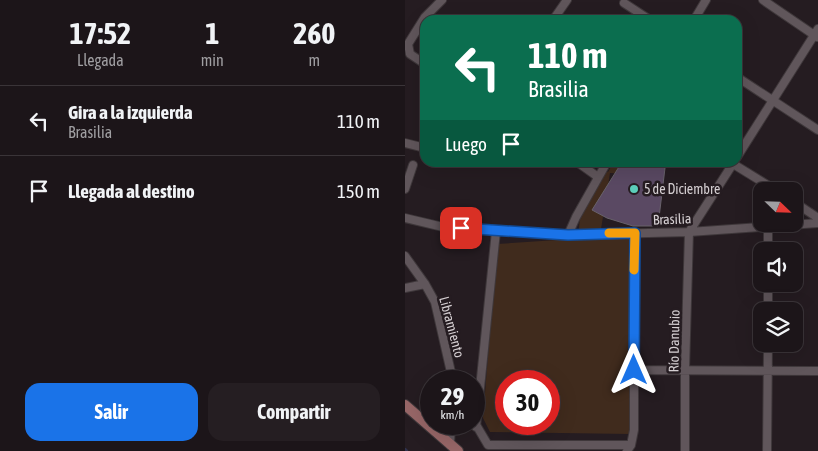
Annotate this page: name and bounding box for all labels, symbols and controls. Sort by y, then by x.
text: 17:52 [69,16,131,50]
text: 1 [205,16,219,50]
text: 260 [293,16,335,50]
icon: left [445,35,510,100]
text: 110 m [528,35,607,75]
text: Llegada [77,51,124,69]
text: min [201,51,224,69]
text: m [309,51,320,69]
text: Brasilia [528,76,589,102]
text: Gira a la izquierda [68,101,193,123]
icon: left [25,107,53,135]
text: 110 m [337,110,380,132]
text: Brasilia [68,123,112,141]
icon: arrive [497,130,525,158]
text: Luego [445,133,487,155]
icon: arrive [25,177,53,205]
text: Llegada al destino [68,180,195,202]
text: 150 m [337,180,380,202]
place label: 5 de Diciembre [644,181,720,197]
north arrow [753,182,803,232]
map controls [753,182,803,352]
marker: 5 de Diciembre [628,183,640,195]
pin [440,207,482,249]
street label: Brasilia [652,210,692,228]
icon: arrive [447,214,475,242]
button: sound [753,242,803,292]
street label: Libramiento [436,295,468,359]
button: layers [753,302,803,352]
street label: Río Danubio [665,309,683,373]
position arrow [607,343,659,395]
speed limit sign: 30 [495,370,560,435]
text: 29 [441,382,464,410]
button: Salir [25,383,198,441]
button: Compartir [208,383,380,441]
text: km/h [441,408,464,422]

